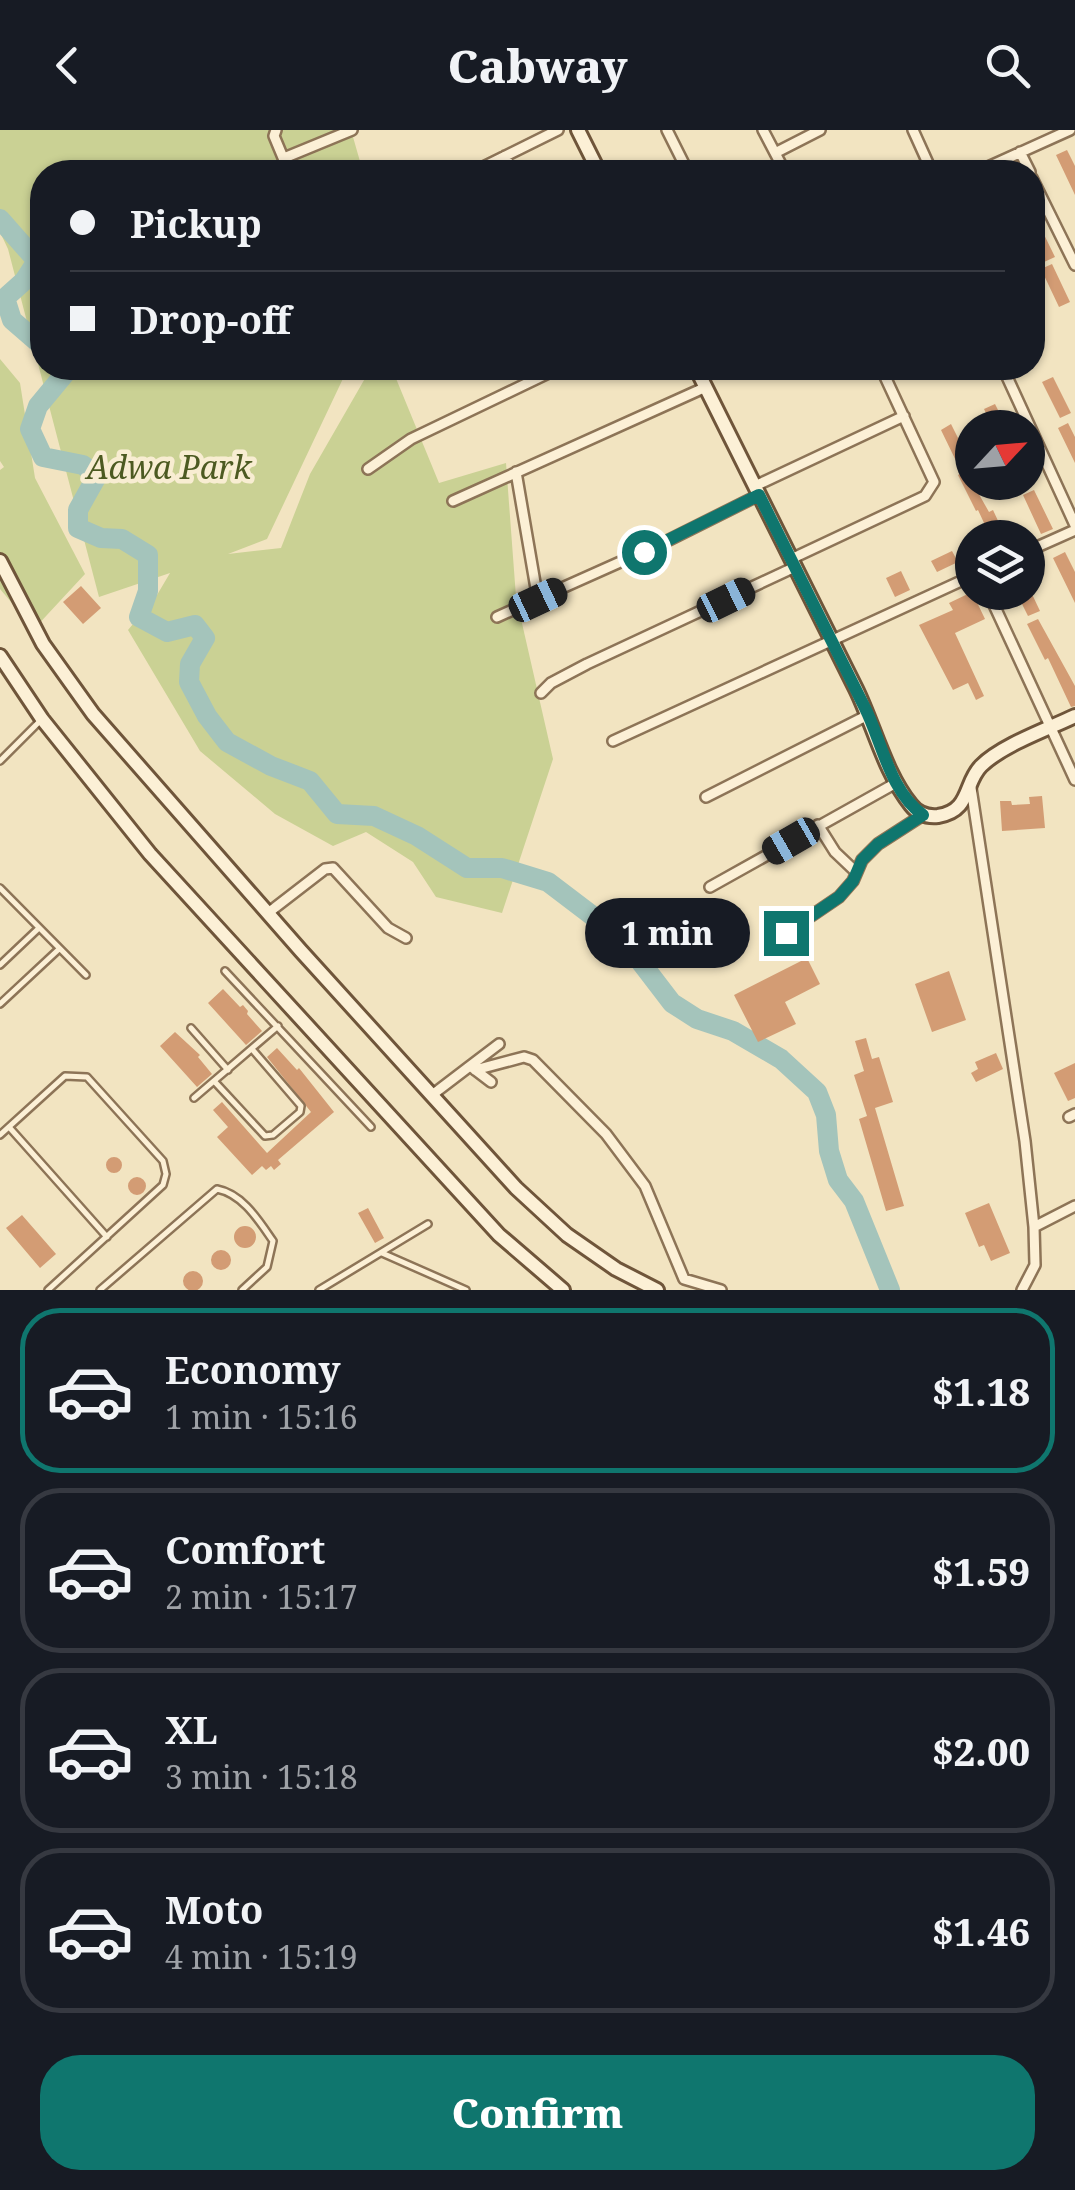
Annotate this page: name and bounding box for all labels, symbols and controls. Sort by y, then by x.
text: Cabway [448,35,627,96]
icon: back [40,38,95,93]
icon: search [980,38,1035,93]
text: Pickup [130,197,262,249]
text: Drop-off [130,293,291,345]
north arrow [955,410,1045,500]
map controls [955,410,1045,610]
park label: Adwa Park [84,445,253,488]
button: layers [955,520,1045,610]
route start [622,530,667,575]
car [692,573,760,627]
car [504,574,572,626]
car [758,813,824,869]
callout: 1 min [586,898,751,968]
text: 1 min [622,911,713,954]
route end [764,911,809,956]
text: Economy [165,1343,341,1395]
icon: car [45,1346,135,1436]
text: $1.18 [932,1365,1030,1417]
text: 1 min · 15:16 [165,1395,358,1438]
text: Comfort [165,1523,325,1575]
icon: car [45,1526,135,1616]
text: $1.59 [932,1545,1030,1597]
text: 2 min · 15:17 [165,1575,358,1618]
text: XL [165,1703,218,1755]
icon: car [45,1706,135,1796]
text: $2.00 [932,1725,1030,1777]
text: 3 min · 15:18 [165,1755,358,1798]
text: Moto [165,1883,263,1935]
icon: car [45,1886,135,1976]
text: $1.46 [932,1905,1030,1957]
text: 4 min · 15:19 [165,1935,358,1978]
button: Confirm [40,2055,1035,2170]

